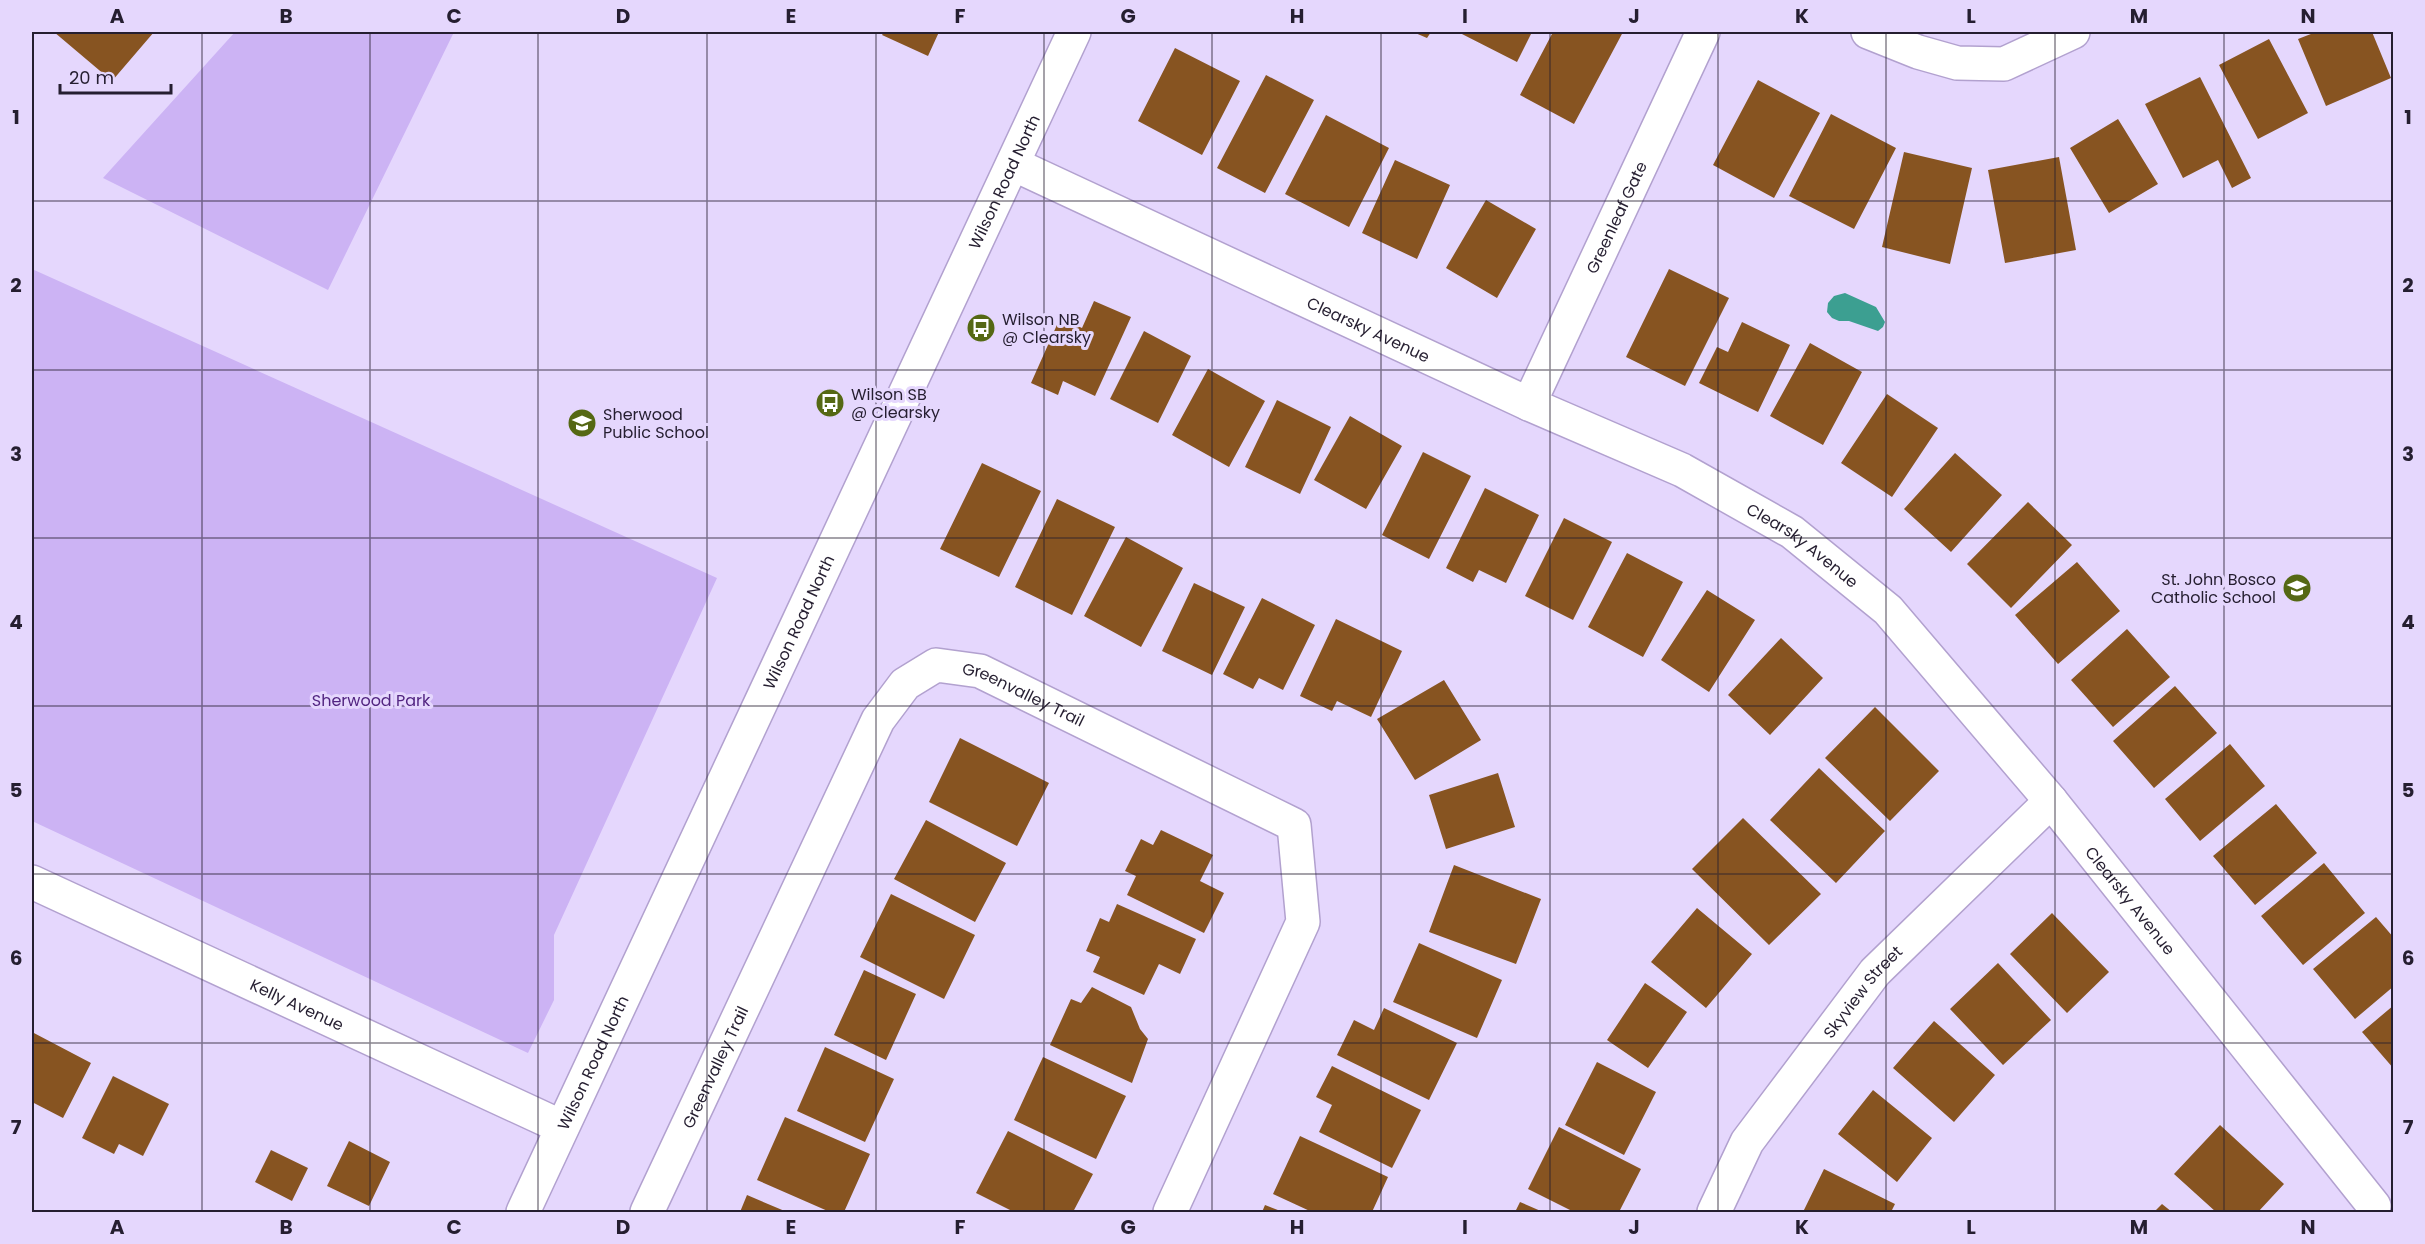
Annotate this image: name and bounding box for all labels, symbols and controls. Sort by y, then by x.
text: A [110,2,125,30]
text: B [279,2,293,30]
text: C [446,2,462,30]
text: D [616,2,630,30]
text: E [786,2,796,30]
text: F [955,2,966,30]
text: G [1120,2,1136,30]
text: H [1290,2,1304,30]
text: I [1462,2,1468,30]
text: J [1628,2,1640,30]
text: K [1795,2,1809,30]
text: L [1966,2,1976,30]
text: M [2130,2,2148,30]
text: N [2300,2,2316,30]
scale bar [60,57,171,95]
text: 20 m [69,65,114,90]
text: 1 [12,103,20,131]
text: 1 [2404,103,2412,131]
street label: Wilson Road North [963,111,1046,253]
street label: Greenleaf Gate [1581,158,1653,278]
text: 2 [10,271,22,299]
text: 2 [2402,271,2414,299]
street label: Clearsky Avenue [1303,291,1433,368]
place label: Wilson NB @ Clearsky [1002,308,1091,349]
bus stop icon: Wilson NB @ Clearsky [965,312,997,344]
place label: Wilson SB @ Clearsky [851,383,940,424]
bus stop icon: Wilson SB @ Clearsky [814,387,846,419]
place label: Sherwood Public School [603,403,709,444]
school or university icon: Sherwood Public School [566,407,598,439]
text: 3 [10,440,22,468]
text: 3 [2402,440,2414,468]
street label: Clearsky Avenue [1742,498,1863,593]
street label: Wilson Road North [758,551,840,693]
place label: St. John Bosco Catholic School [2151,568,2276,609]
school or university icon: St. John Bosco Catholic School [2281,572,2313,604]
text: 4 [9,608,23,636]
text: 4 [2401,608,2415,636]
street label: Greenvalley Trail [961,658,1088,732]
park label: Sherwood Park [312,689,431,712]
text: 5 [10,776,23,804]
text: 5 [2402,776,2415,804]
street label: Clearsky Avenue [2079,842,2180,960]
street label: Skyview Street [1818,941,1908,1043]
text: 6 [10,944,22,972]
text: 6 [2402,944,2414,972]
street label: Kelly Avenue [246,973,347,1037]
street label: Wilson Road North [552,992,635,1134]
street label: Greenvalley Trail [677,1002,754,1132]
text: 7 [11,1113,22,1141]
text: 7 [2403,1113,2414,1141]
text: A [110,1213,125,1241]
text: B [279,1213,293,1241]
text: C [446,1213,462,1241]
text: D [616,1213,630,1241]
text: E [786,1213,796,1241]
text: F [955,1213,966,1241]
text: G [1120,1213,1136,1241]
text: H [1290,1213,1304,1241]
text: I [1462,1213,1468,1241]
text: J [1628,1213,1640,1241]
text: K [1795,1213,1809,1241]
text: L [1966,1213,1976,1241]
text: M [2130,1213,2148,1241]
text: N [2300,1213,2316,1241]

